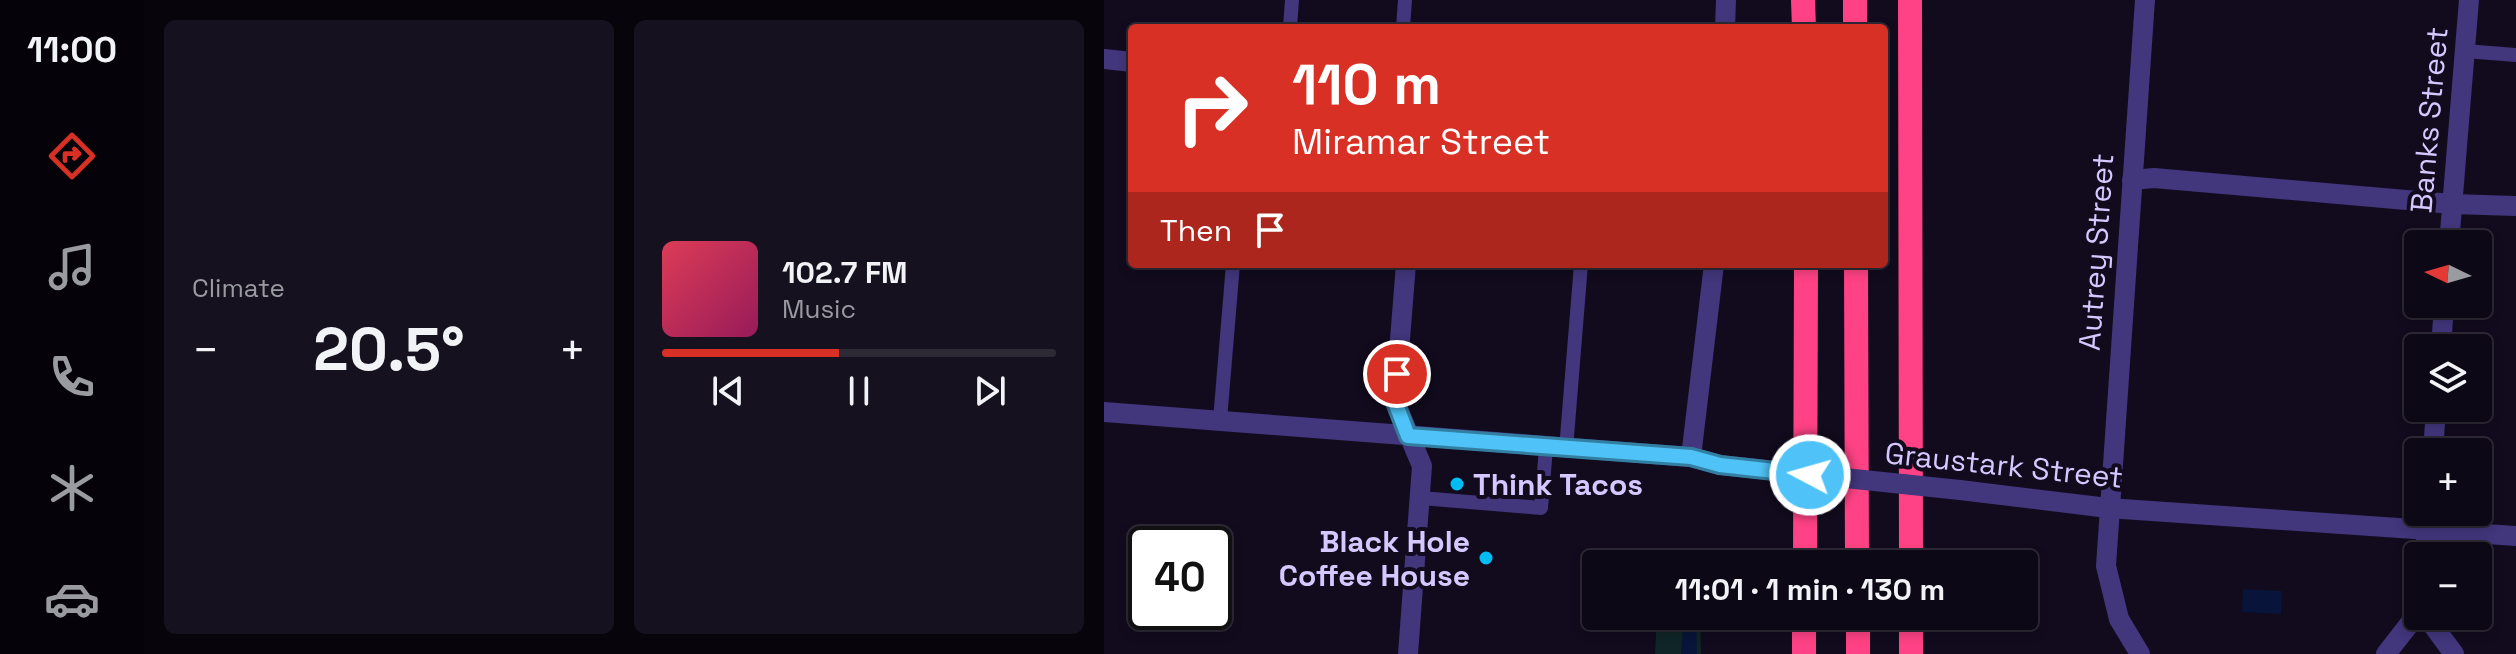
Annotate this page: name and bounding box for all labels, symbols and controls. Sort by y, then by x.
street label: Banks Street [2401,25,2457,215]
text: 11:00 [27,27,117,73]
text: 110 m [1292,49,1441,120]
icon: right [1160,56,1264,160]
text: Miramar Street [1292,119,1550,165]
icon: directions [44,128,100,184]
street label: Autrey Street [2070,152,2122,352]
icon: arrive [1248,208,1292,252]
text: Then [1160,211,1232,250]
north arrow [2404,230,2492,318]
map controls [2404,230,2492,630]
icon: music [44,239,100,295]
text: 102.7 FM [782,253,907,292]
text: Climate [192,271,285,305]
text: Music [782,292,856,326]
text: 20.5° [313,311,465,388]
text: − [192,322,219,378]
text: + [559,322,586,378]
button: layers [2404,334,2492,422]
pin [1363,340,1431,408]
icon: phone [44,349,100,405]
icon: arrive [1375,352,1419,396]
icon: previous [706,369,750,413]
icon: pause [837,369,881,413]
icon: next [968,369,1012,413]
position arrow [1768,433,1852,517]
street label: Graustark Street [1883,433,2125,497]
button: + [2404,438,2492,526]
icon: climate [44,460,100,516]
place label: Think Tacos [1473,465,1643,504]
marker: Think Tacos [1448,475,1466,493]
place label: Black Hole Coffee House [1279,522,1470,595]
speed limit sign: 40 [1128,526,1232,630]
button: − [2404,542,2492,630]
marker: Black Hole Coffee House [1477,549,1495,567]
text: 11:01 · 1 min · 130 m [1675,570,1945,609]
icon: car [44,571,100,627]

